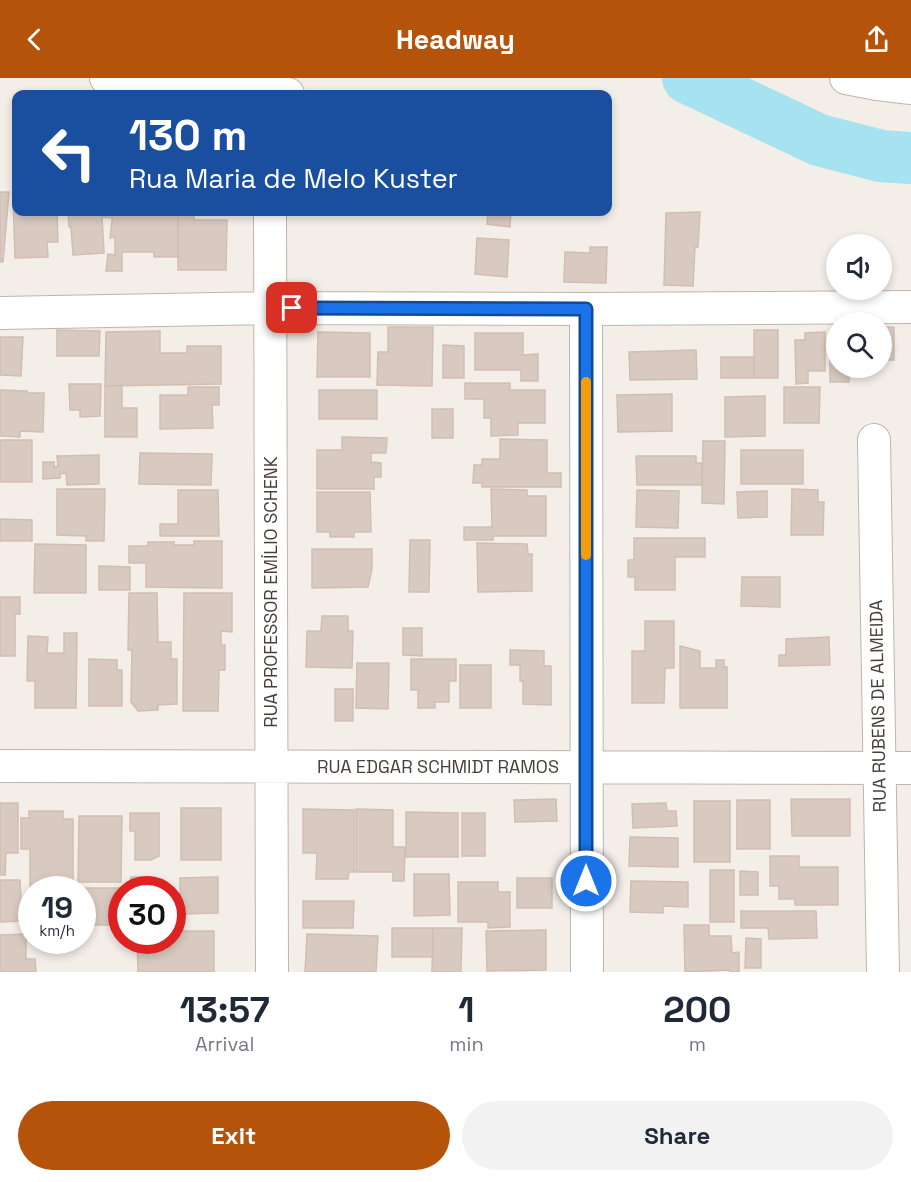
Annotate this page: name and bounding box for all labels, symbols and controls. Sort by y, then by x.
text: Headway [396,22,515,57]
icon: back [18,23,51,56]
icon: share [860,23,893,56]
text: 130 m [129,109,247,162]
icon: left [30,114,108,192]
text: Rua Maria de Melo Kuster [129,161,458,196]
map controls [826,234,892,378]
button: sound [826,234,892,300]
pin [266,282,317,333]
icon: arrive [275,291,308,324]
button: search [826,312,892,378]
street label: RUA PROFESSOR EMÍLIO SCHENK [259,456,282,728]
street label: RUA RUBENS DE ALMEIDA [864,600,891,813]
street label: RUA EDGAR SCHMIDT RAMOS [317,755,559,778]
position arrow [554,849,618,913]
speed limit sign: 30 [108,876,186,954]
text: 19 [41,888,73,927]
text: km/h [39,921,75,940]
text: 13:57 [180,987,270,1033]
text: 1 [458,987,475,1033]
text: 200 [663,987,731,1033]
text: Arrival [195,1031,254,1057]
text: min [449,1031,484,1057]
text: m [689,1031,706,1057]
button: Exit [18,1101,450,1170]
button: Share [462,1101,893,1170]

